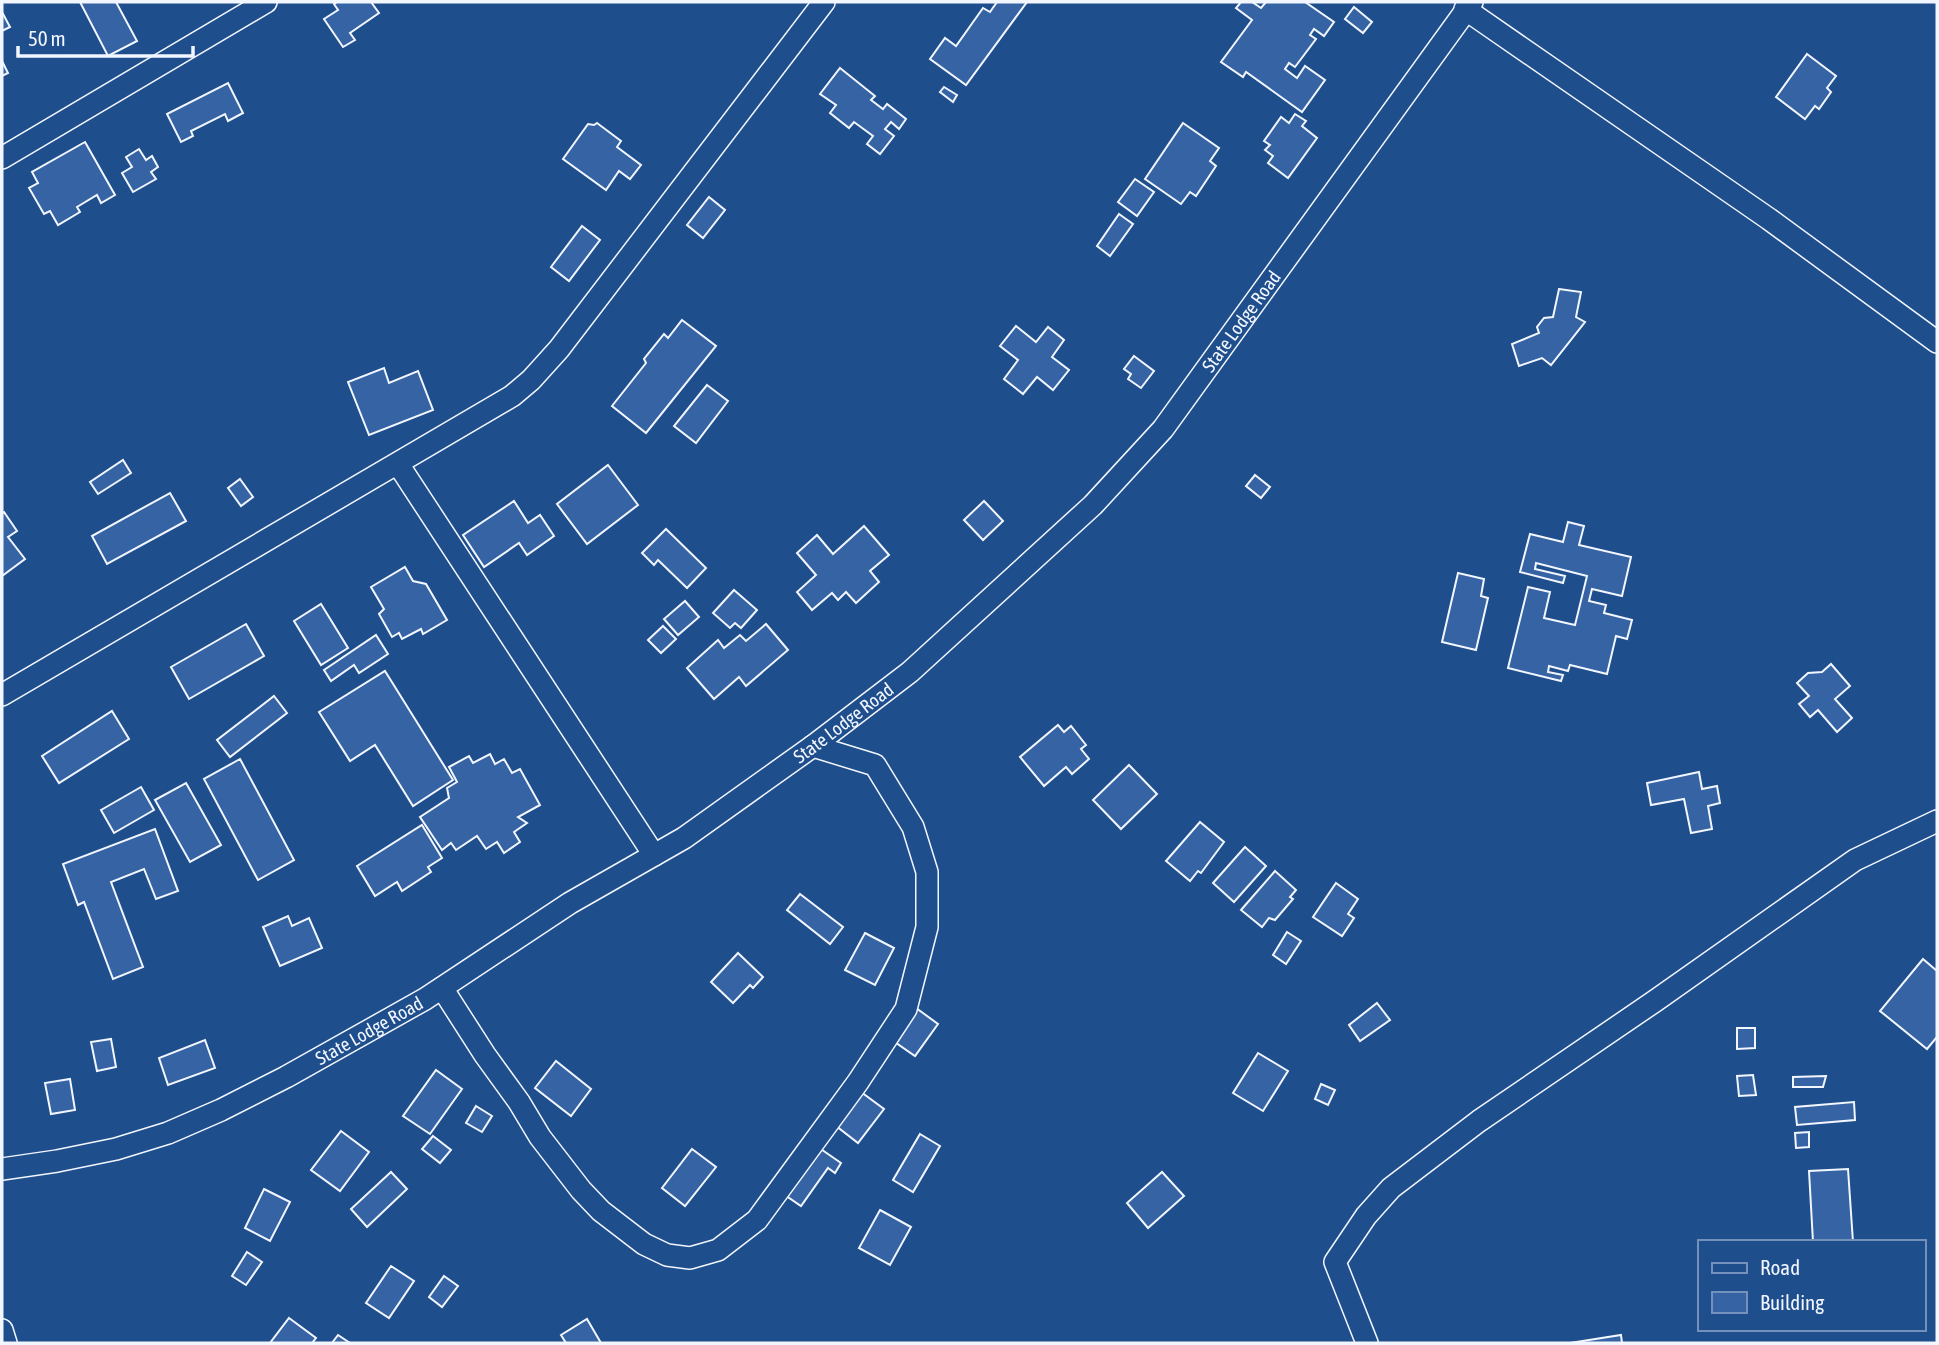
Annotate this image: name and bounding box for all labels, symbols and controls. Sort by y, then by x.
scale bar [18,14,192,58]
text: 50 m [28,26,66,50]
street label: State Lodge Road [1197,266,1285,376]
street label: State Lodge Road [789,678,898,767]
street label: State Lodge Road [311,992,426,1069]
legend [1698,1240,1925,1331]
text: Road [1760,1255,1800,1279]
text: Building [1760,1290,1824,1314]

